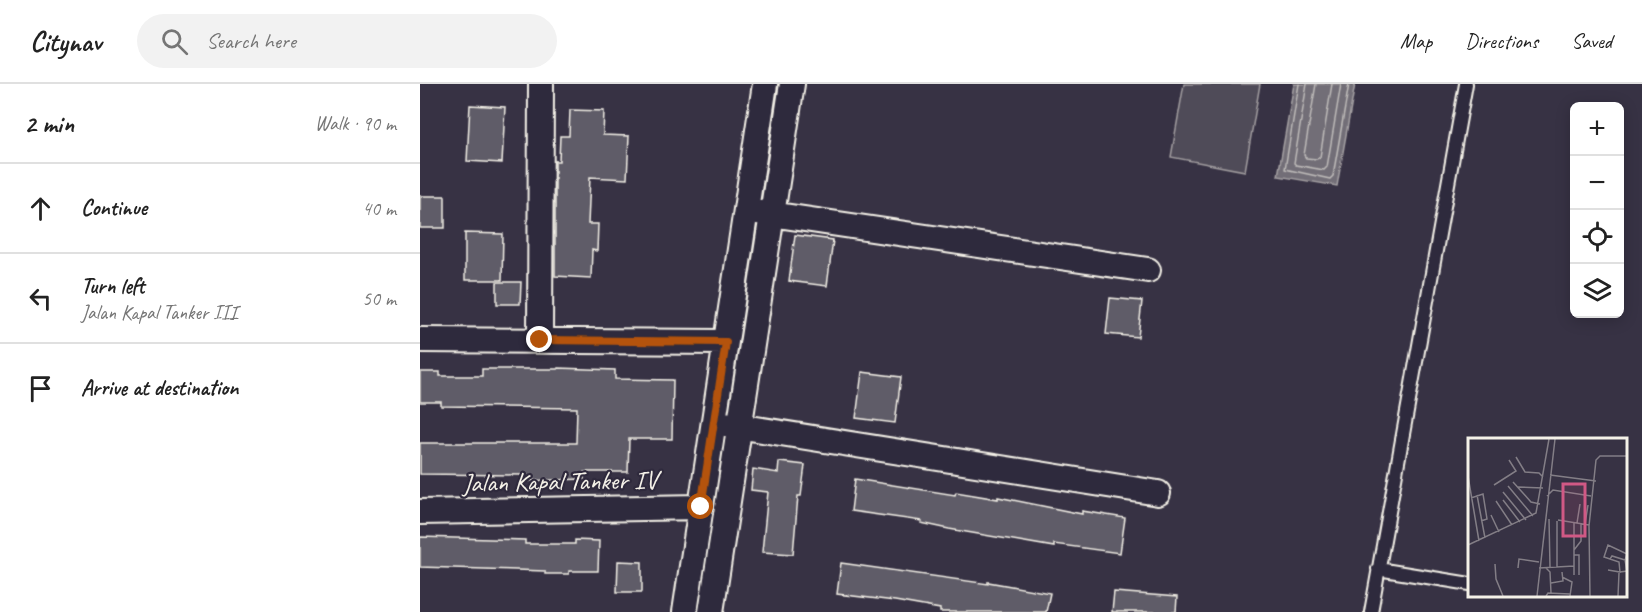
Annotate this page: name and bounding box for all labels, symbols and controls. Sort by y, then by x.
search box [137,14,557,68]
text: Citynav [30,24,101,59]
icon: search [158,25,191,58]
text: Search here [206,27,296,55]
text: Map [1400,28,1432,54]
text: Directions [1465,28,1538,54]
text: Saved [1571,28,1612,54]
map controls [1570,102,1624,318]
button: + [1570,102,1624,156]
text: 2 min [24,107,74,140]
text: Walk · 90 m [315,111,396,136]
button: − [1570,156,1624,210]
icon: ahead [24,192,57,225]
text: Continue [81,194,147,222]
text: 40 m [362,196,396,221]
button: locate [1570,210,1624,264]
button: layers [1570,264,1624,318]
text: Turn left [81,272,145,300]
icon: left [24,282,57,315]
text: 50 m [362,286,396,311]
text: Jalan Kapal Tanker III [81,300,237,325]
route end [526,326,552,352]
icon: arrive [24,372,57,405]
text: Arrive at destination [81,374,238,402]
inset map [1468,438,1627,597]
street label: Jalan Kapal Tanker IV [460,463,663,500]
route start [687,493,713,519]

